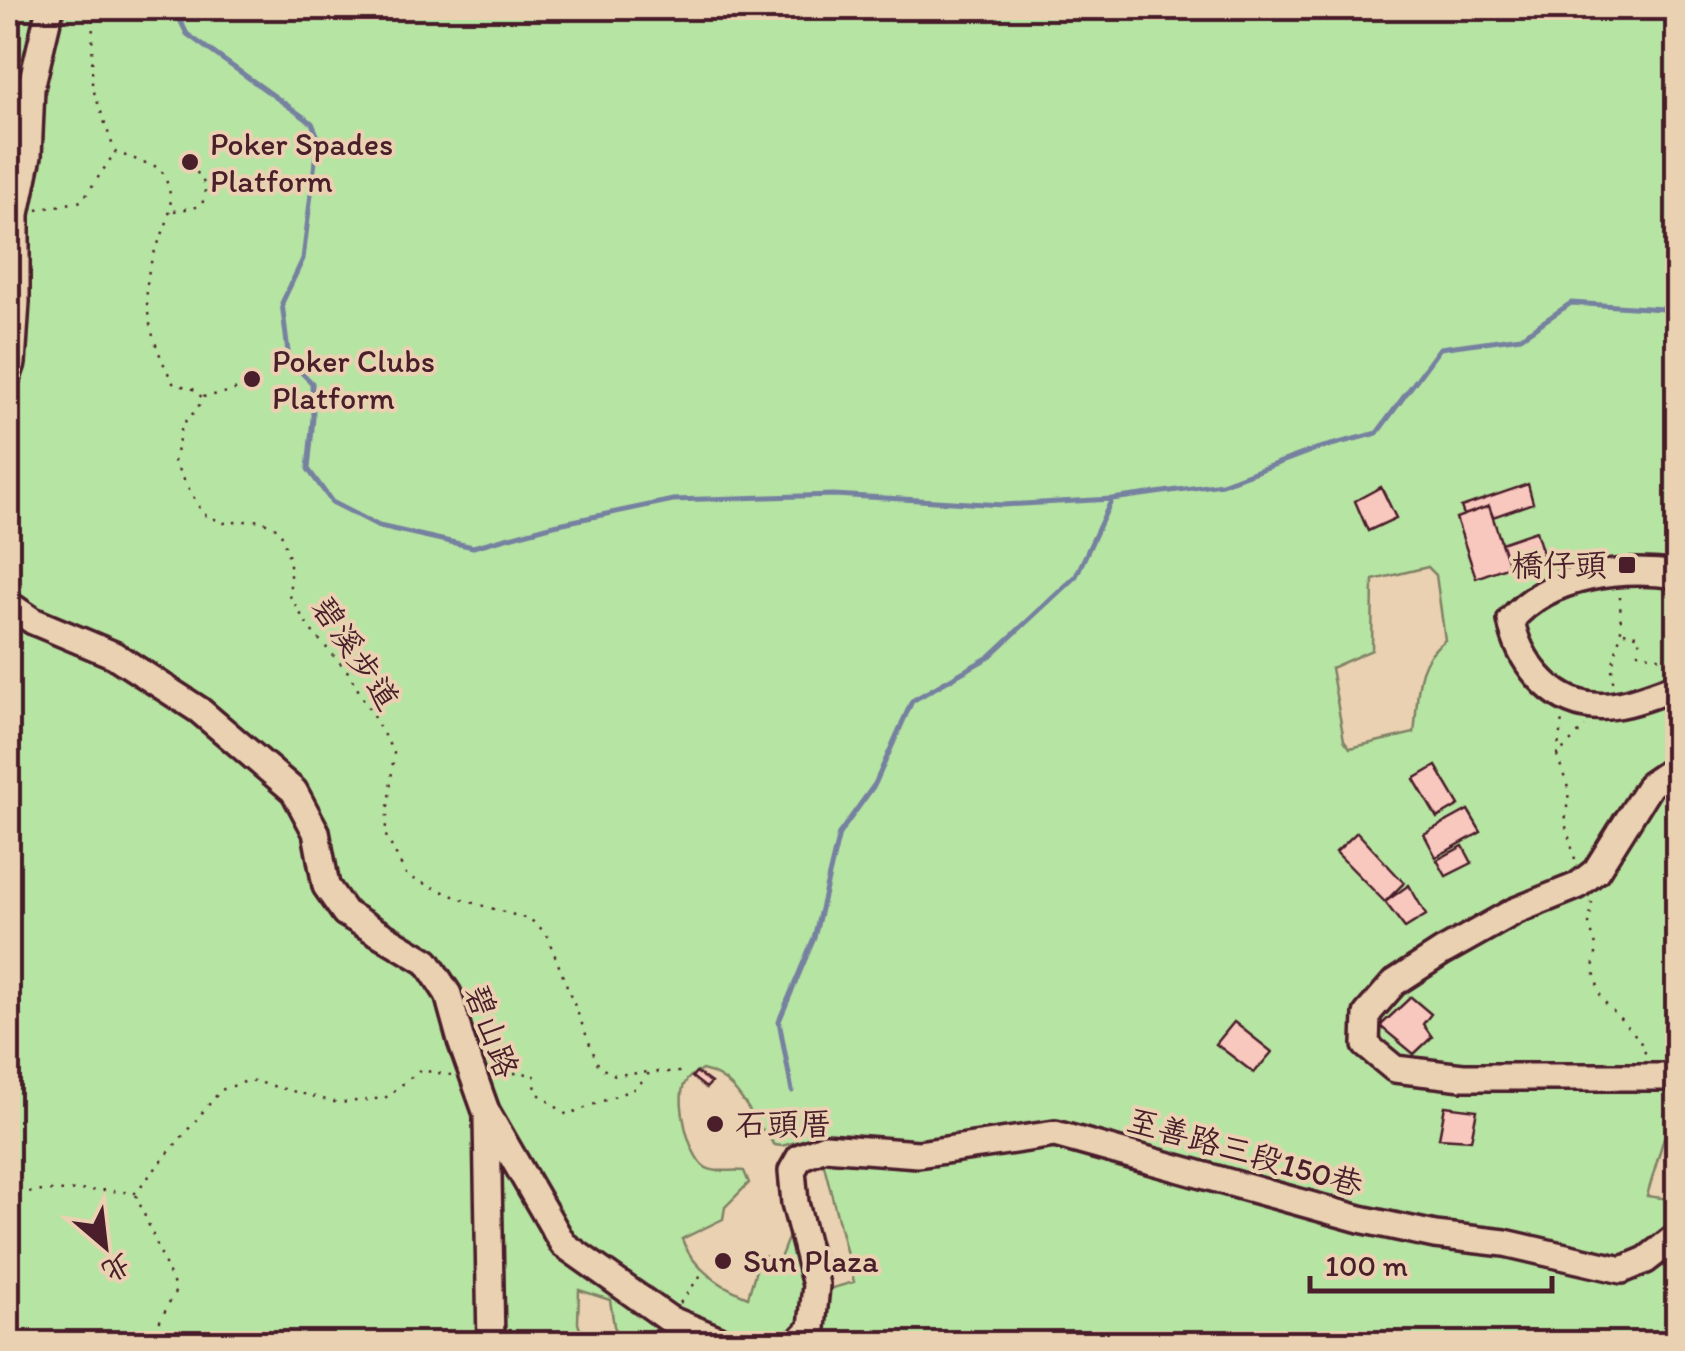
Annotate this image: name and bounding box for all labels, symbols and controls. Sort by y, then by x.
place label: Poker Spades Platform [210,125,393,200]
marker: Poker Spades Platform [179,151,201,173]
place label: Poker Clubs Platform [272,342,435,417]
marker: Poker Clubs Platform [241,368,263,390]
place label: 橋仔頭 [1511,546,1607,584]
marker: 橋仔頭 [1616,554,1638,576]
street label: 碧溪步道 [304,589,408,717]
street label: 碧山路 [458,979,526,1083]
street label: 至善路三段150巷 [1123,1100,1367,1204]
place label: 石頭厝 [735,1105,831,1143]
marker: 石頭厝 [704,1113,726,1135]
north arrow [55,1196,155,1296]
scale bar [1310,1231,1552,1293]
place label: Sun Plaza [743,1242,879,1280]
text: 北 [96,1246,137,1290]
text: 100 m [1325,1247,1408,1284]
marker: Sun Plaza [712,1250,734,1272]

